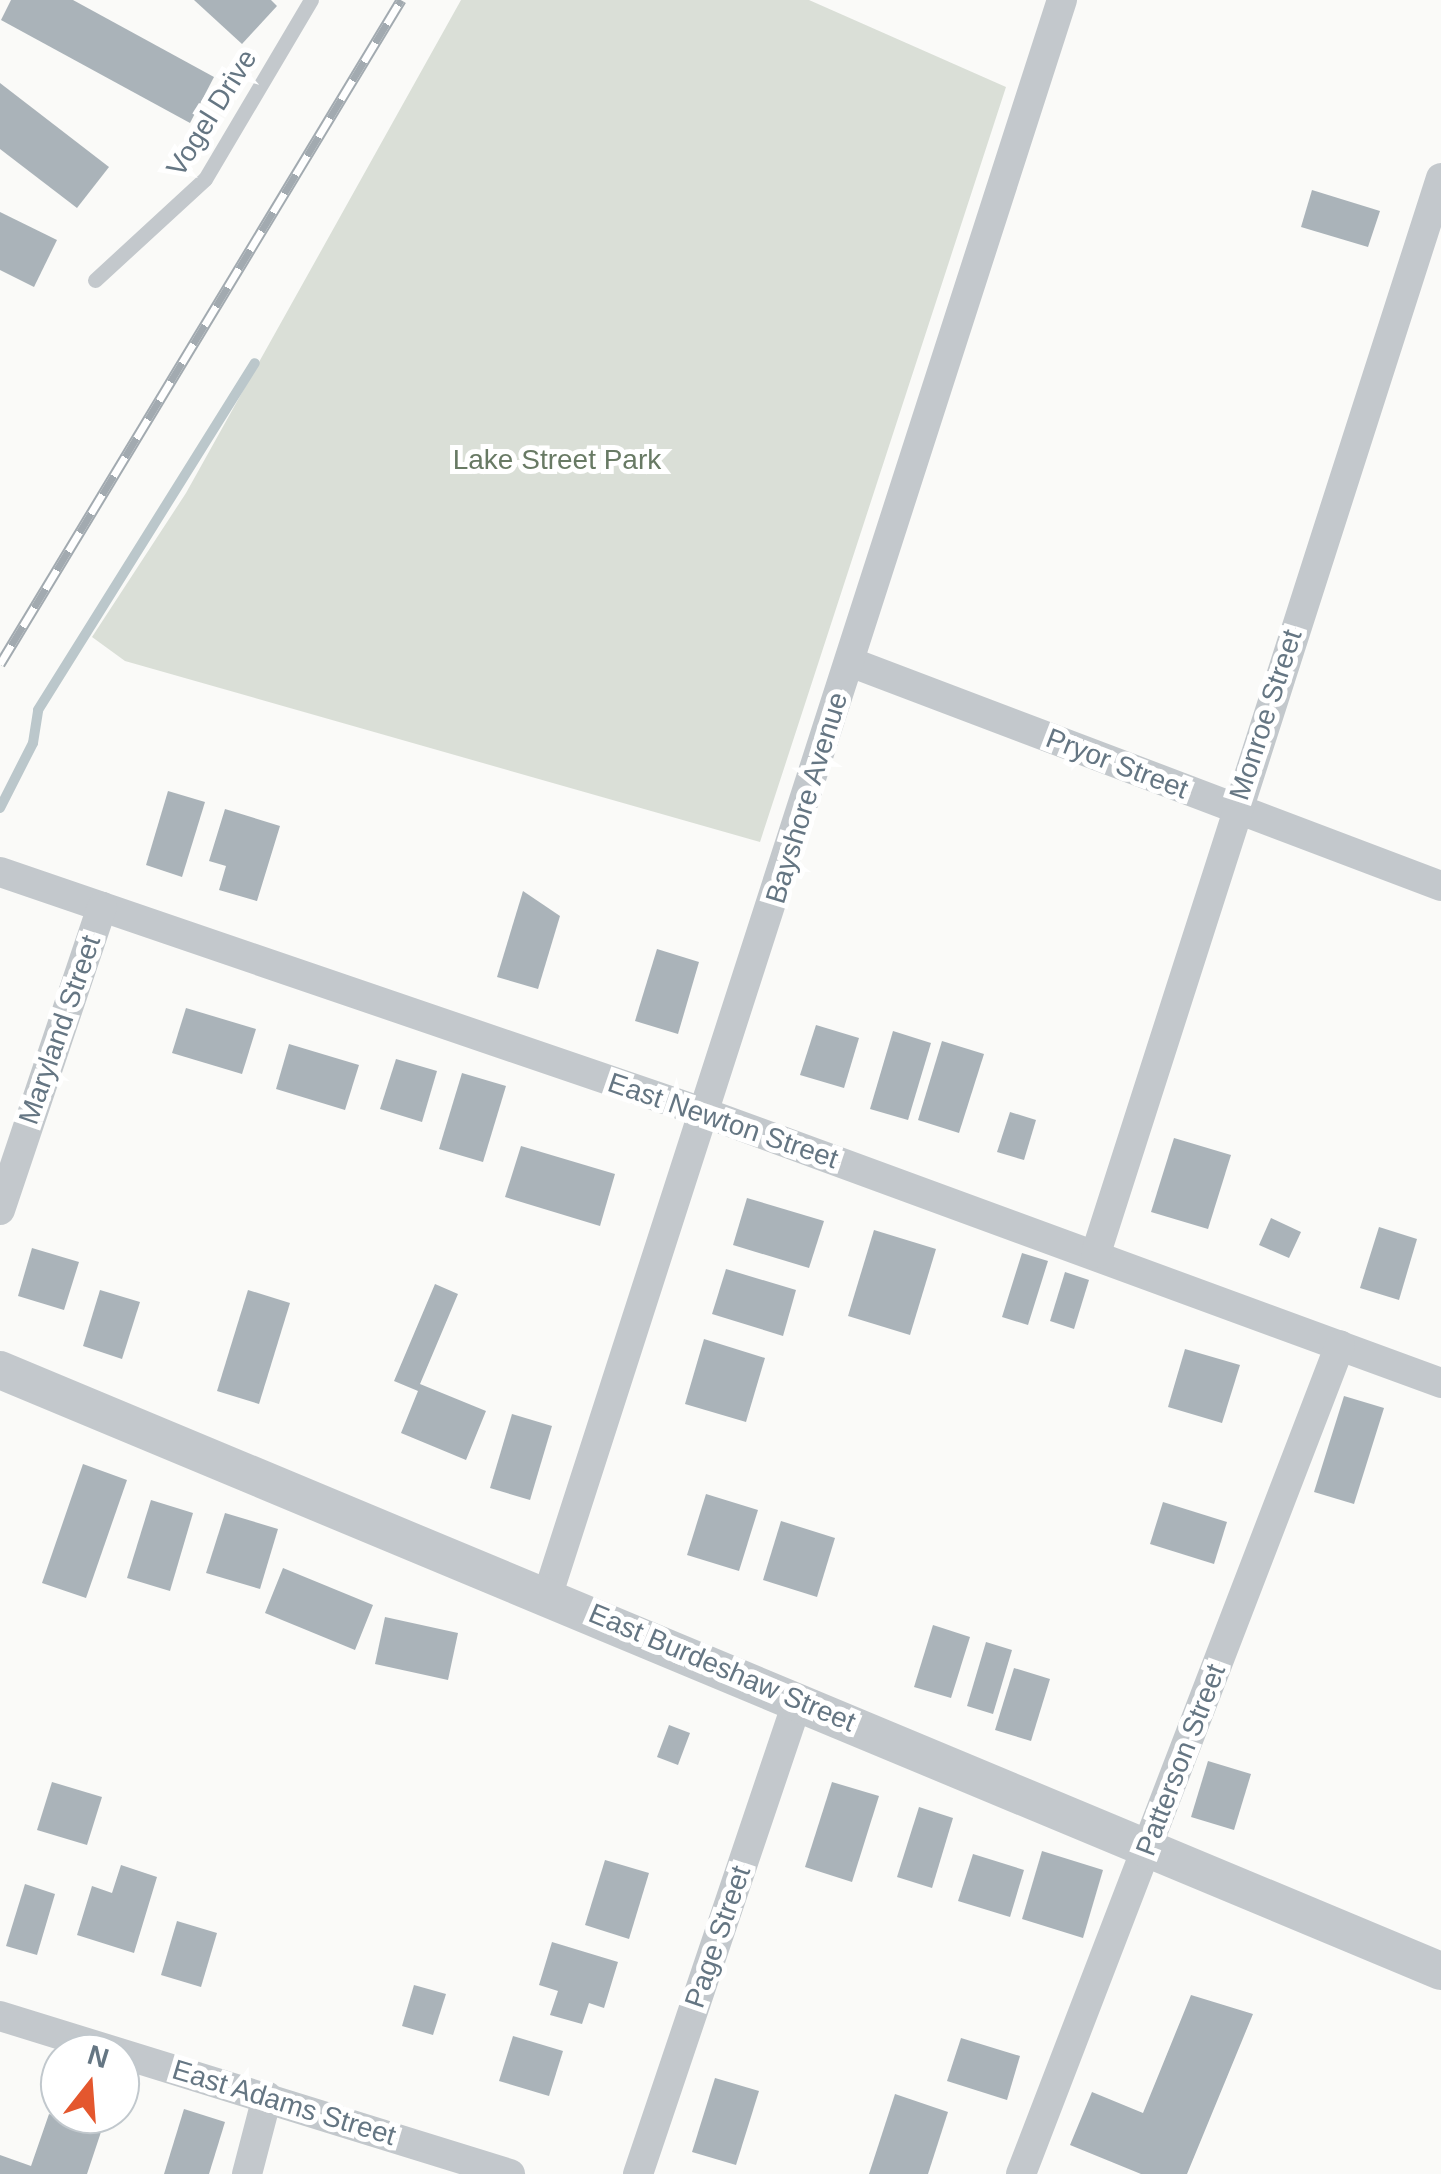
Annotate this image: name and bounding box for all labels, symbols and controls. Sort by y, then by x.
street label: Vogel Drive [160,43,264,183]
park label: Lake Street Park [453,443,661,477]
street label: Monroe Street [1223,625,1309,805]
street label: Bayshore Avenue [759,688,855,908]
street label: Pryor Street [1041,722,1193,806]
street label: Maryland Street [12,931,108,1129]
street label: East Newton Street [603,1066,843,1176]
street label: East Burdeshaw Street [584,1597,860,1739]
street label: Patterson Street [1129,1660,1233,1860]
street label: Page Street [678,1862,758,2012]
north arrow [40,2034,140,2134]
text: N [84,2039,113,2075]
street label: East Adams Street [167,2053,401,2153]

